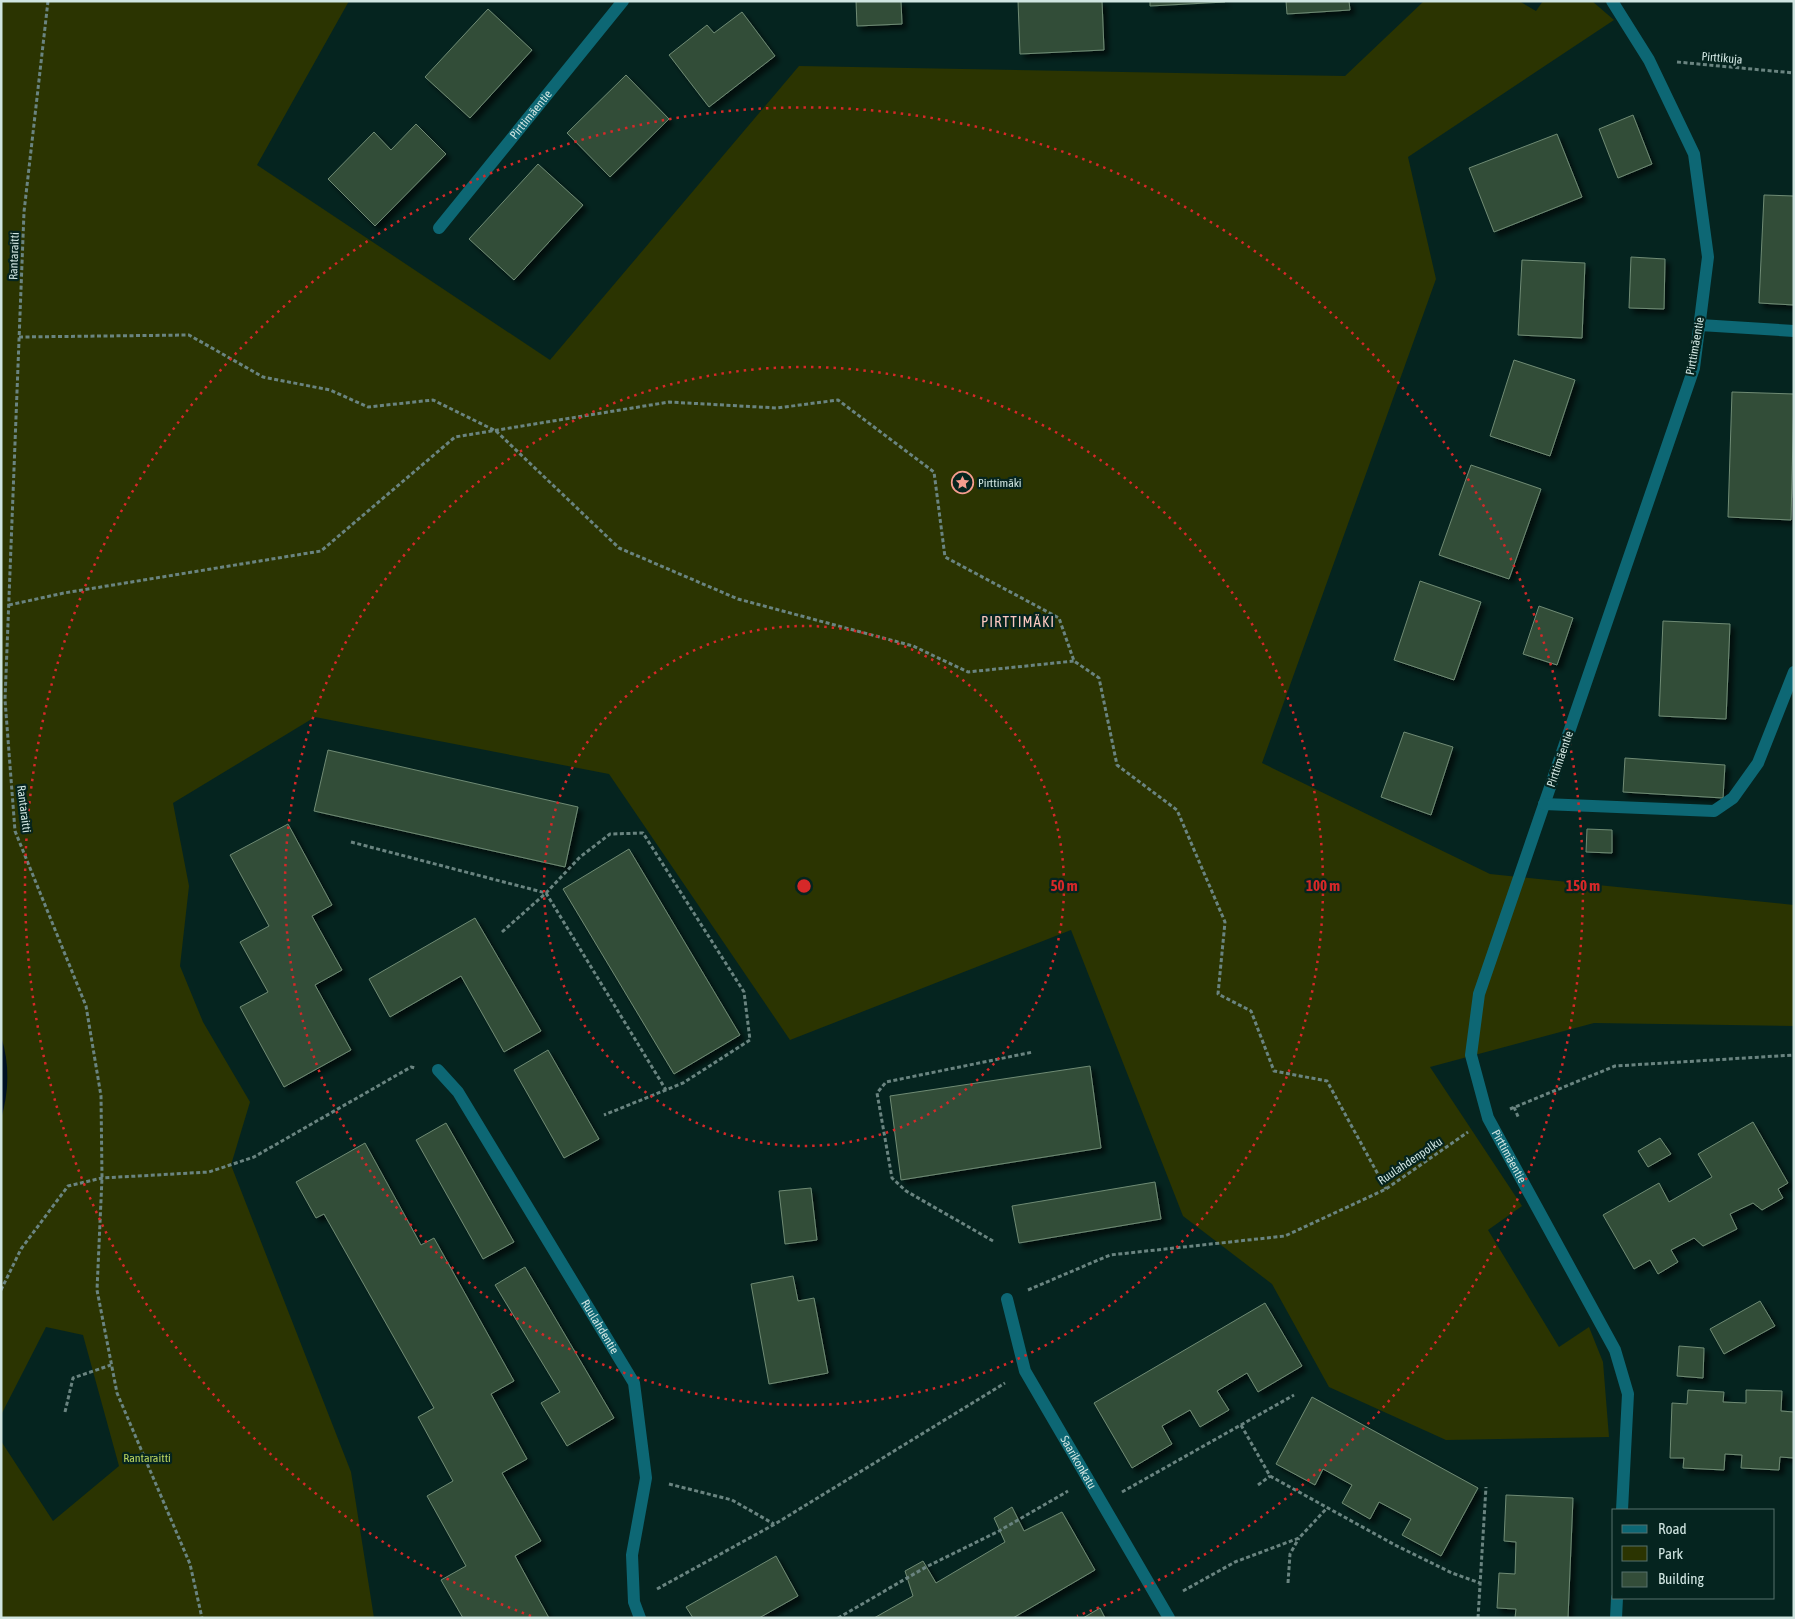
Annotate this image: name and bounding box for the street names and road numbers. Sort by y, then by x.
street label: Pirttikuja [1701,49,1743,67]
street label: Pirttimäentie [507,87,555,142]
street label: Rantaraitti [6,232,22,280]
street label: Pirttimäentie [1683,316,1707,376]
street label: Pirttimäentie [1544,729,1576,789]
street label: Rantaraitti [14,784,34,834]
street label: Pirttimäentie [1489,1127,1529,1185]
street label: Ruulahdenpolku [1375,1134,1445,1188]
street label: Ruulahdentie [578,1297,622,1356]
street label: Saarikonkatu [1057,1433,1099,1492]

